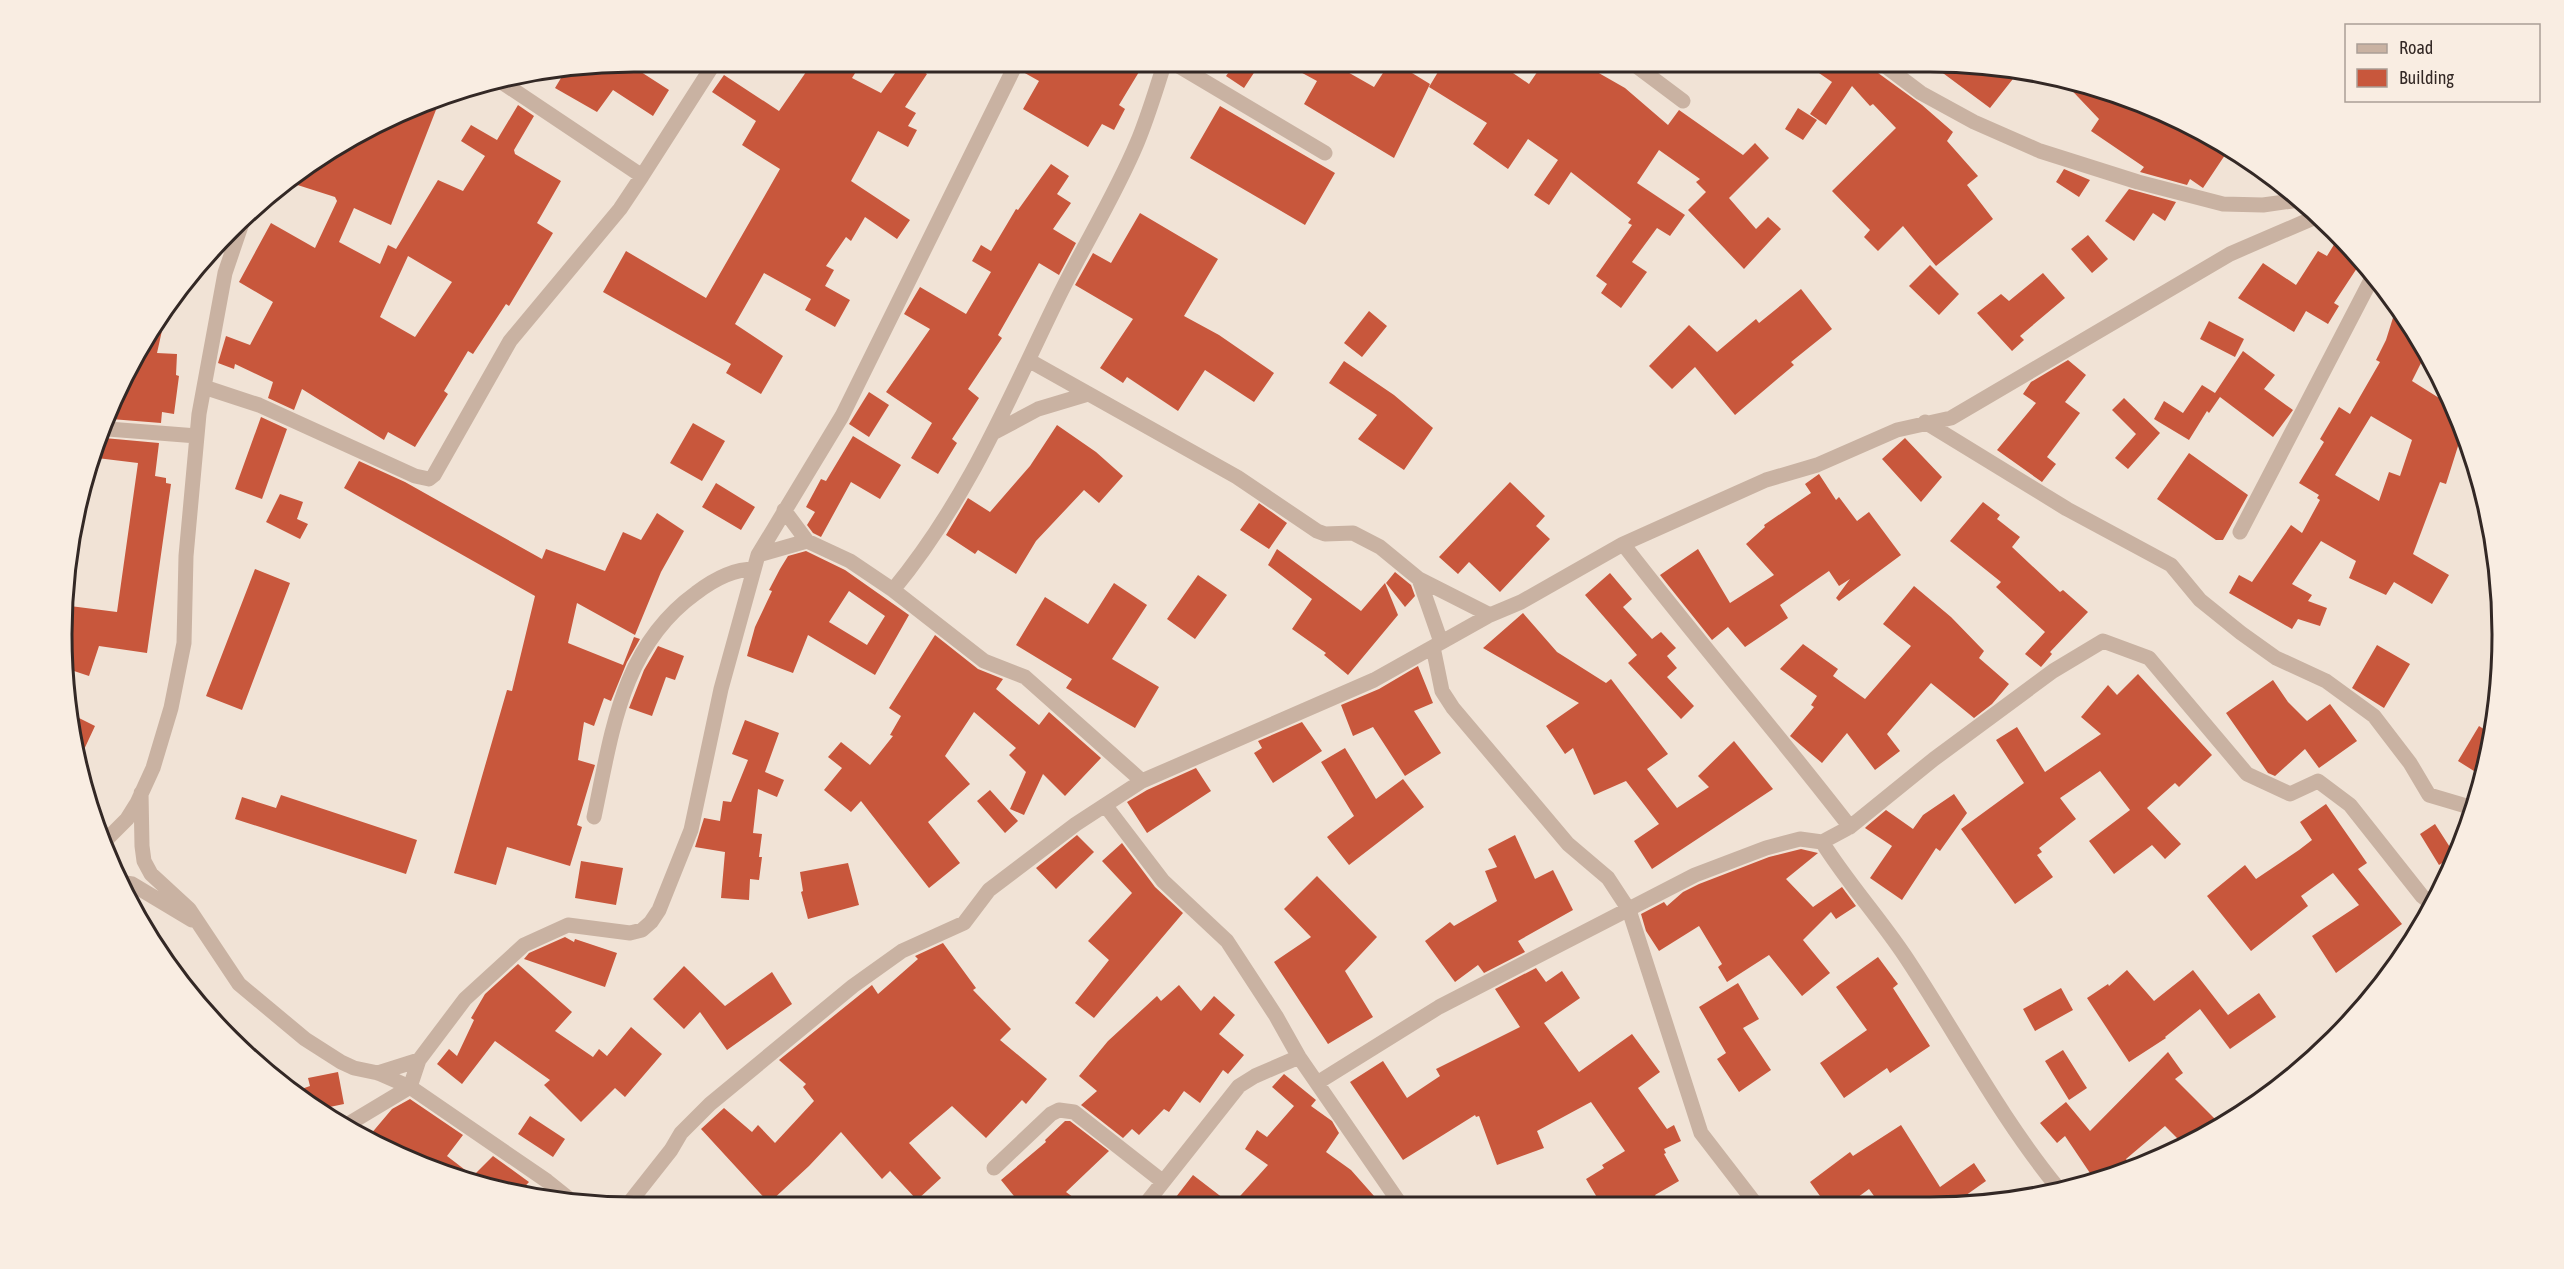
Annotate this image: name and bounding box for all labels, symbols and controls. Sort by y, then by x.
legend [2345,24,2540,102]
text: Road [2399,37,2433,58]
text: Building [2399,67,2454,88]

